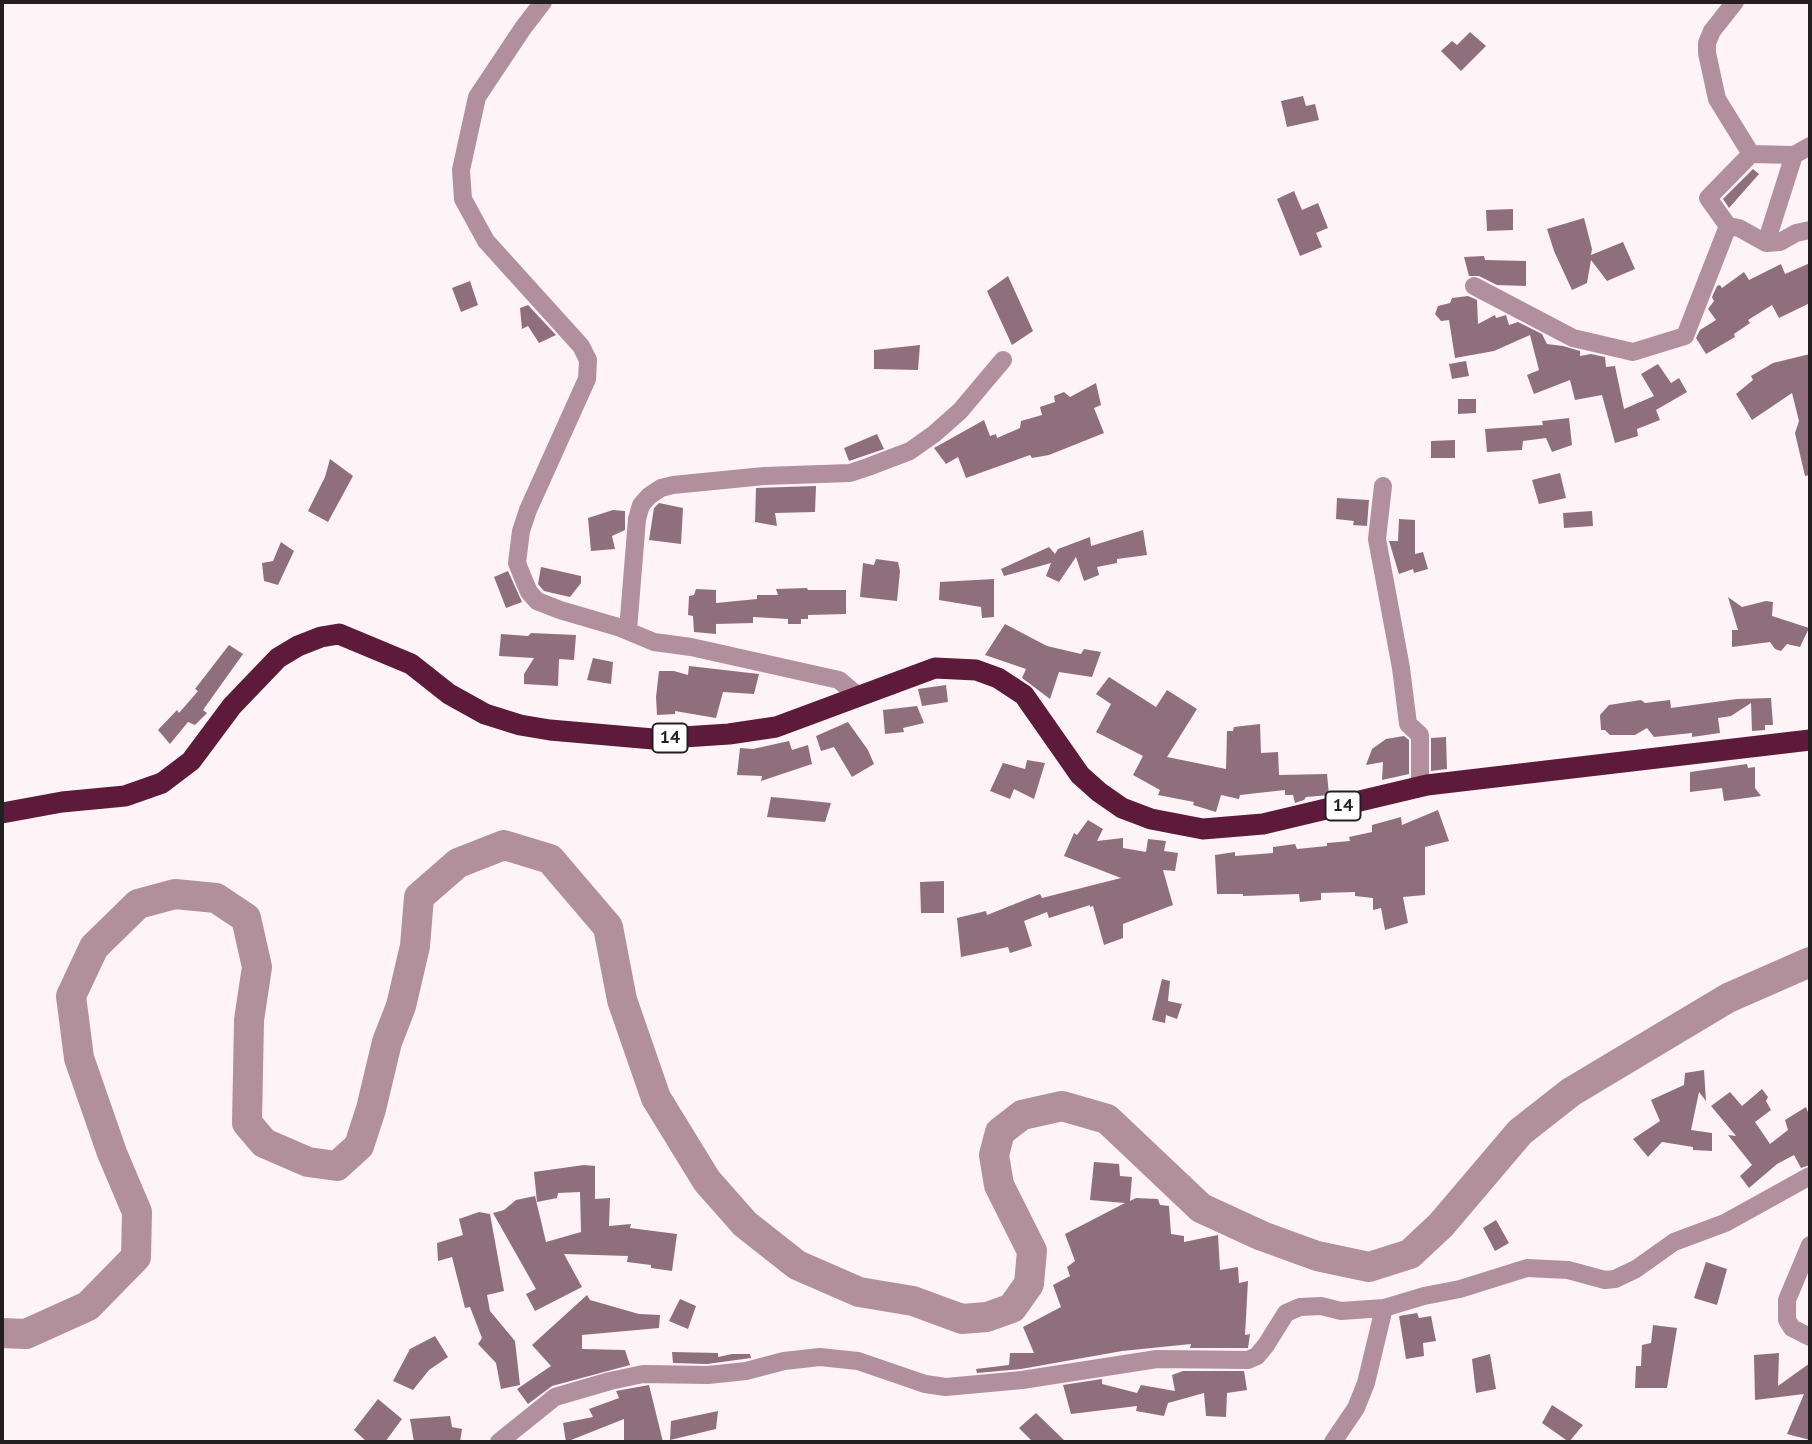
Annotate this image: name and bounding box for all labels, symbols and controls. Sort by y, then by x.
road number: 14 [652,724,688,752]
road number: 14 [1326,792,1360,820]

